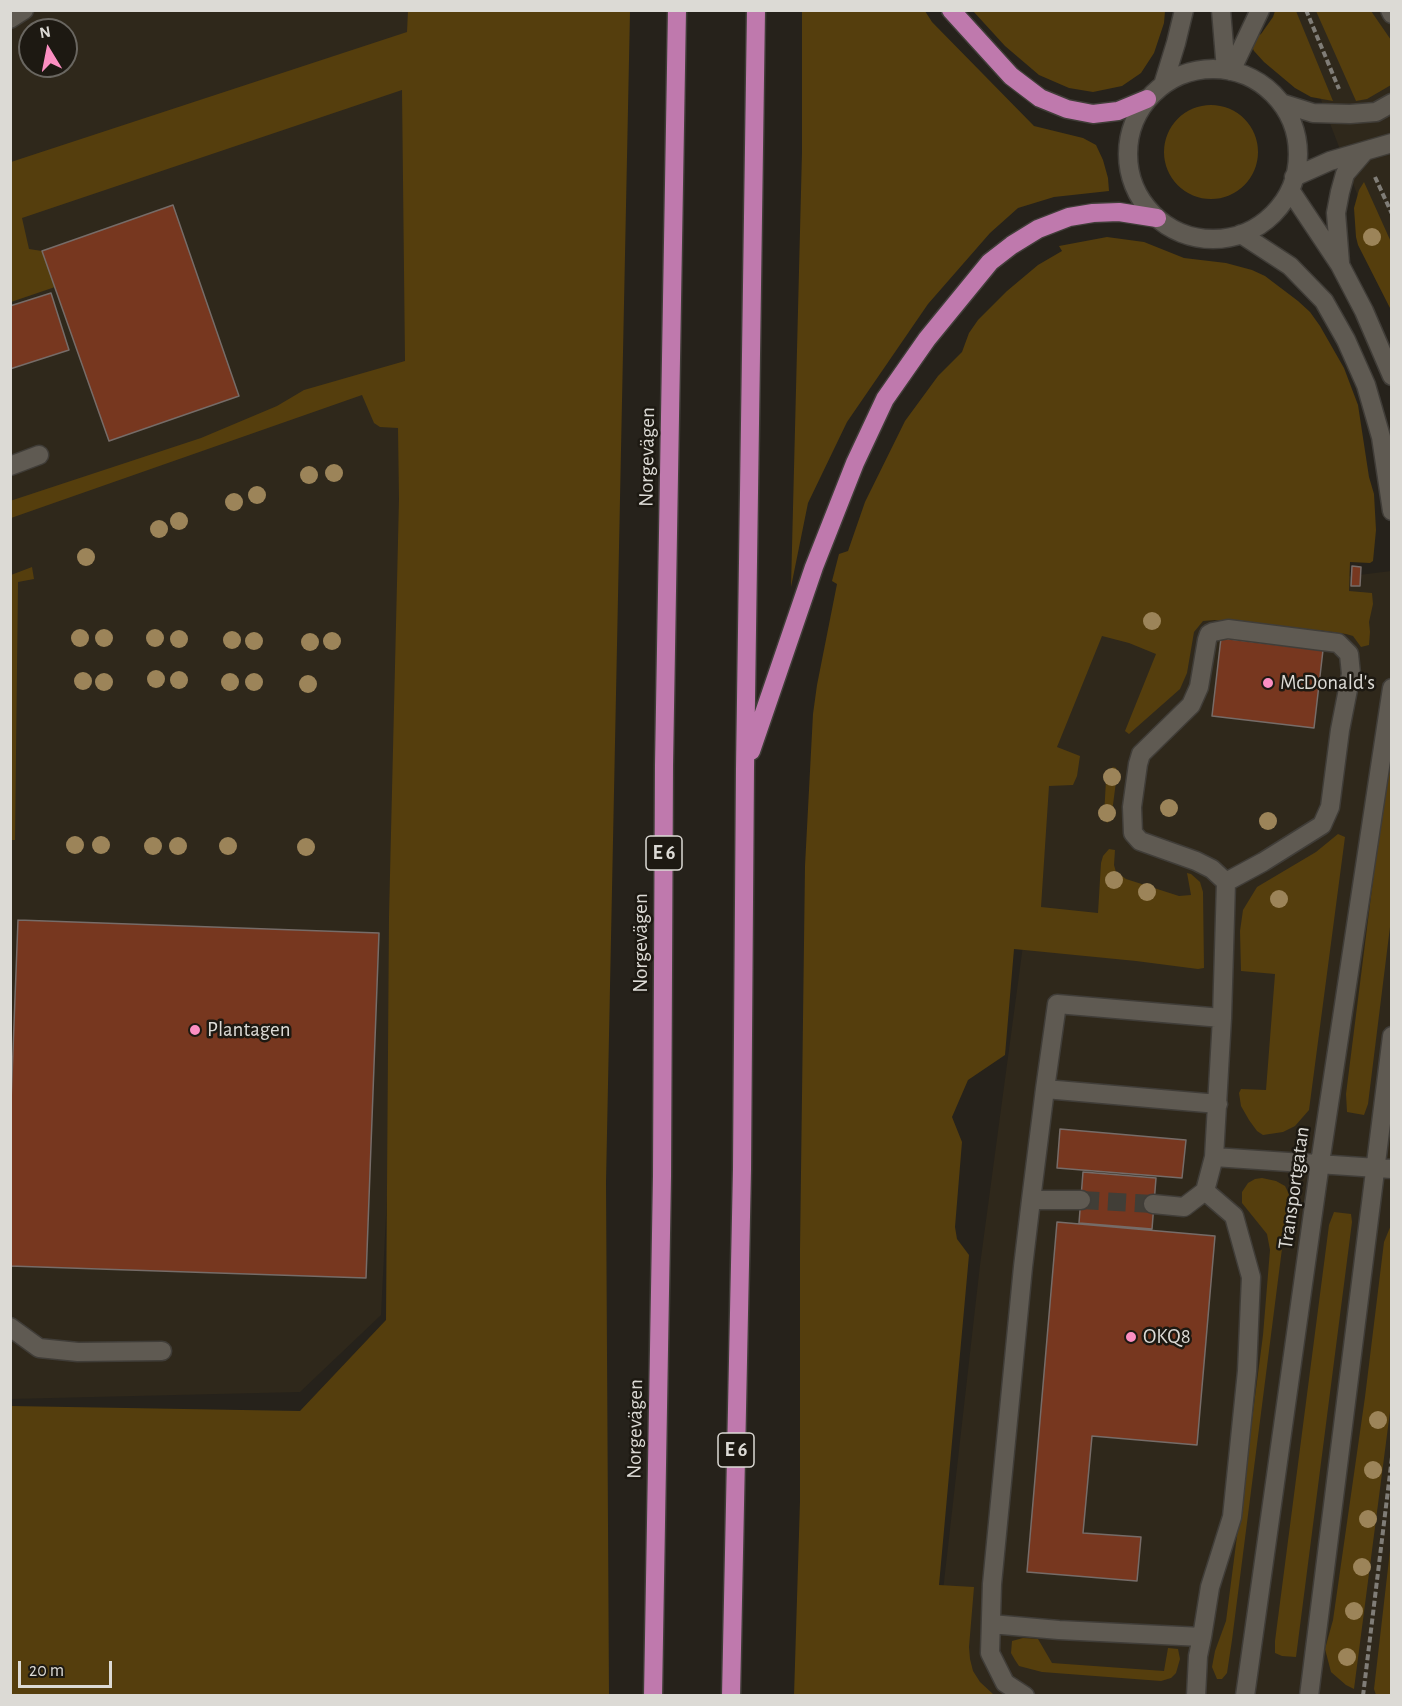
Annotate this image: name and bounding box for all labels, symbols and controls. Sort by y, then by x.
north arrow [18,18,78,78]
text: N [38,23,52,41]
street label: Norgevägen [634,407,660,507]
place label: McDonald's [1280,670,1375,696]
marker: McDonald's [1261,676,1275,690]
road number: E 6 [646,836,682,870]
street label: Norgevägen [628,893,654,993]
place label: Plantagen [207,1017,291,1043]
marker: Plantagen [188,1023,202,1037]
street label: Transportgatan [1273,1125,1315,1251]
place label: OKQ8 [1143,1324,1191,1350]
marker: OKQ8 [1124,1330,1138,1344]
street label: Norgevägen [622,1379,648,1479]
road number: E 6 [718,1433,754,1467]
scale bar [21,1649,116,1687]
text: 20 m [29,1662,64,1680]

